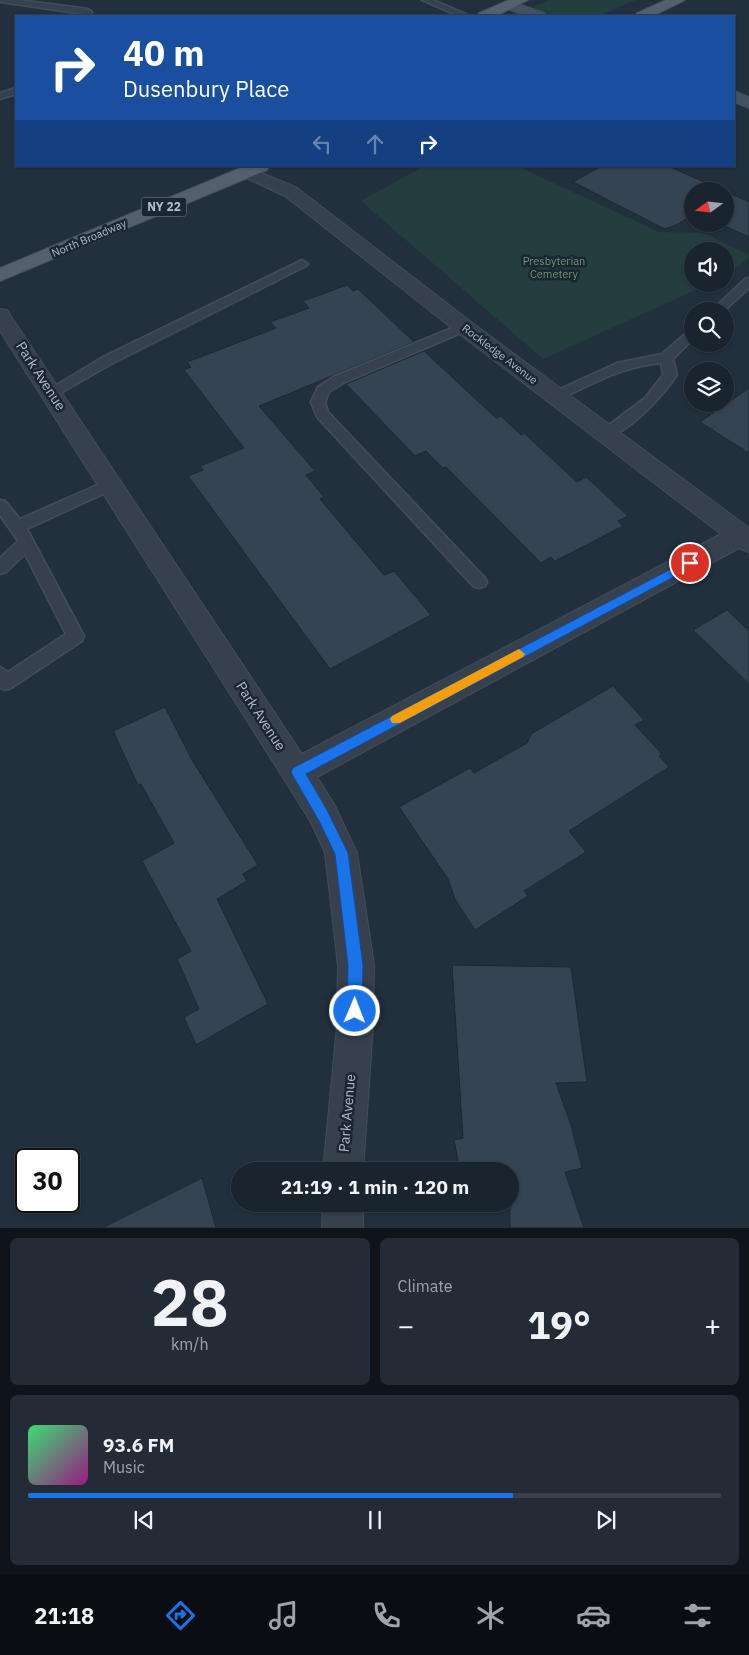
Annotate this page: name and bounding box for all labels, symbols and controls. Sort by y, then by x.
text: 40 m [123,30,205,76]
icon: right [40,35,105,100]
text: Dusenbury Place [123,74,289,103]
icon: left [308,130,336,158]
icon: ahead [361,130,389,158]
icon: right [414,130,442,158]
north arrow [684,182,734,232]
map controls [684,182,734,412]
road number: NY 22 [142,198,186,216]
street label: North Broadway [49,216,129,260]
button: sound [684,242,734,292]
park label: Presbyterian Cemetery [523,254,585,281]
button: search [684,302,734,352]
street label: Rockledge Avenue [459,321,541,387]
street label: Park Avenue [12,338,70,414]
button: layers [684,362,734,412]
pin [669,542,711,584]
icon: arrive [676,549,704,577]
street label: Park Avenue [232,678,290,754]
position arrow [328,984,380,1036]
street label: Park Avenue [335,1073,359,1153]
speed limit sign: 30 [15,1148,80,1213]
text: 21:19 · 1 min · 120 m [281,1175,469,1199]
text: 28 [151,1259,229,1344]
text: Climate [398,1276,453,1296]
text: 19° [528,1300,591,1349]
text: − [398,1307,414,1344]
text: + [704,1307,721,1344]
text: km/h [171,1334,209,1354]
text: 93.6 FM [103,1433,174,1457]
text: Music [103,1457,145,1477]
icon: previous [130,1506,158,1534]
icon: pause [361,1506,389,1534]
icon: next [592,1506,620,1534]
icon: directions [163,1598,198,1633]
icon: music [266,1598,301,1633]
icon: phone [369,1598,404,1633]
icon: climate [473,1598,508,1633]
icon: car [576,1598,611,1633]
icon: filters [680,1598,715,1633]
text: 21:18 [34,1601,94,1630]

